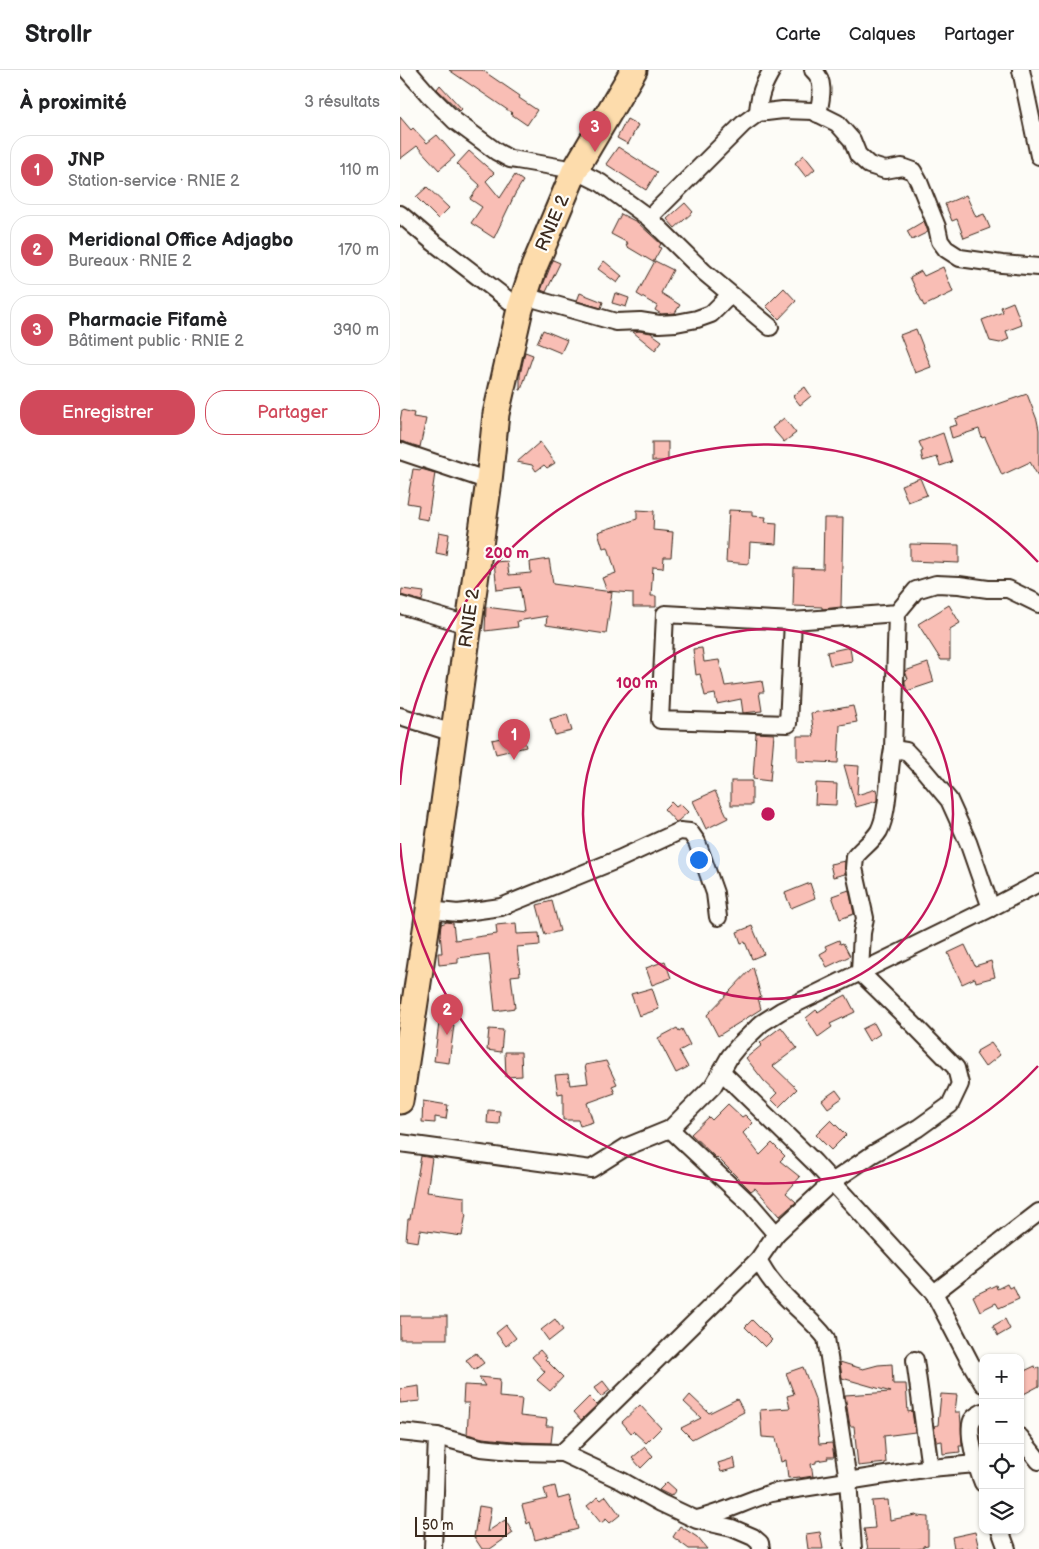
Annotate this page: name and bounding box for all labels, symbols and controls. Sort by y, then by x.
text: Strollr [25,20,92,49]
text: Carte [775,24,821,45]
text: Calques [849,24,916,45]
text: Partager [944,24,1014,45]
text: À proximité [20,90,127,115]
text: 3 résultats [304,93,380,112]
pin: 3 [579,111,611,152]
text: JNP [68,149,104,172]
text: 1 [34,161,40,180]
text: 110 m [340,161,379,180]
text: Station-service · RNIE 2 [68,172,240,191]
street label: RNIE 2 [531,191,574,255]
text: Meridional Office Adjagbo [68,229,293,252]
text: 2 [32,241,42,260]
text: 170 m [338,241,379,260]
text: Bureaux · RNIE 2 [68,252,191,271]
text: Pharmacie Fifamè [68,309,227,332]
text: 3 [32,321,42,340]
text: 390 m [333,321,379,340]
text: Bâtiment public · RNIE 2 [68,332,244,351]
button: Enregistrer [20,390,195,435]
button: Partager [205,390,380,435]
text: 200 m [485,544,529,563]
street label: RNIE 2 [455,587,484,649]
text: 100 m [616,674,658,693]
pin: 1 [498,719,530,760]
centre of rings [759,805,777,823]
your location [686,847,712,873]
pin: 2 [431,994,463,1035]
map controls [979,1354,1024,1534]
button: + [979,1354,1024,1399]
button: − [979,1399,1024,1444]
button: locate [979,1444,1024,1489]
button: layers [979,1489,1024,1534]
scale bar [415,1514,508,1537]
text: 50 m [422,1517,454,1534]

